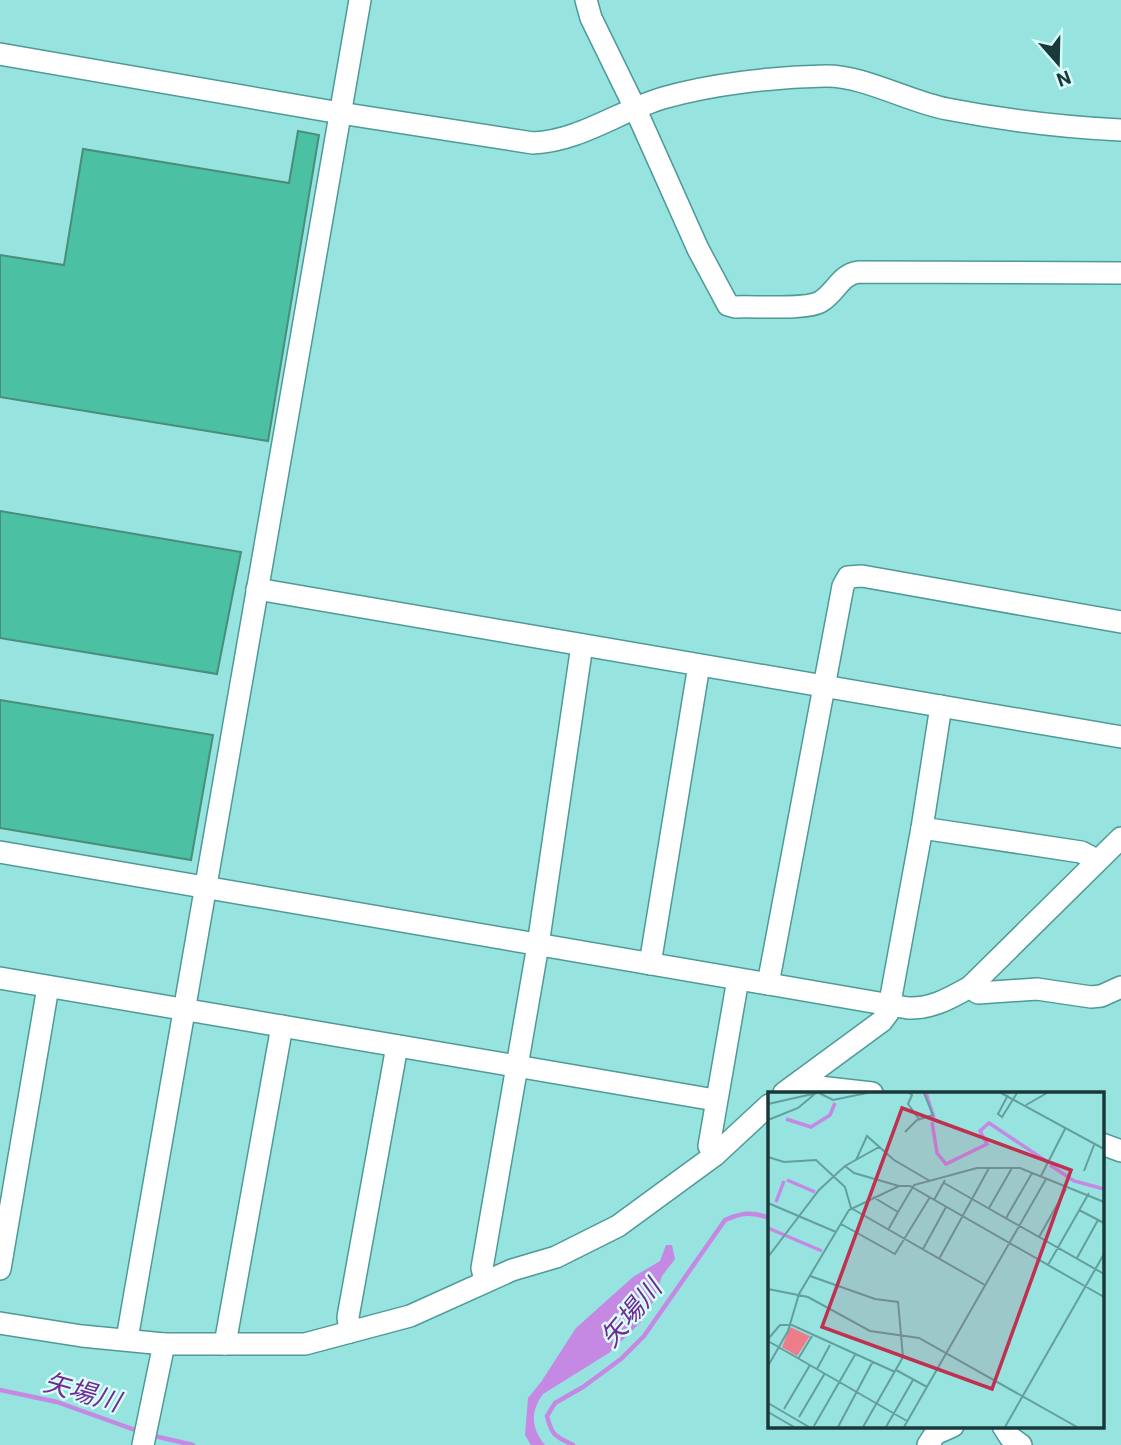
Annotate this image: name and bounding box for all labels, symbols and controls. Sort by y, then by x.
north arrow [1023,28,1093,98]
text: N [1053,65,1074,92]
inset map [768,1092,1104,1428]
water label: 矢場川 [594,1271,669,1353]
water label: 矢場川 [40,1367,127,1418]

